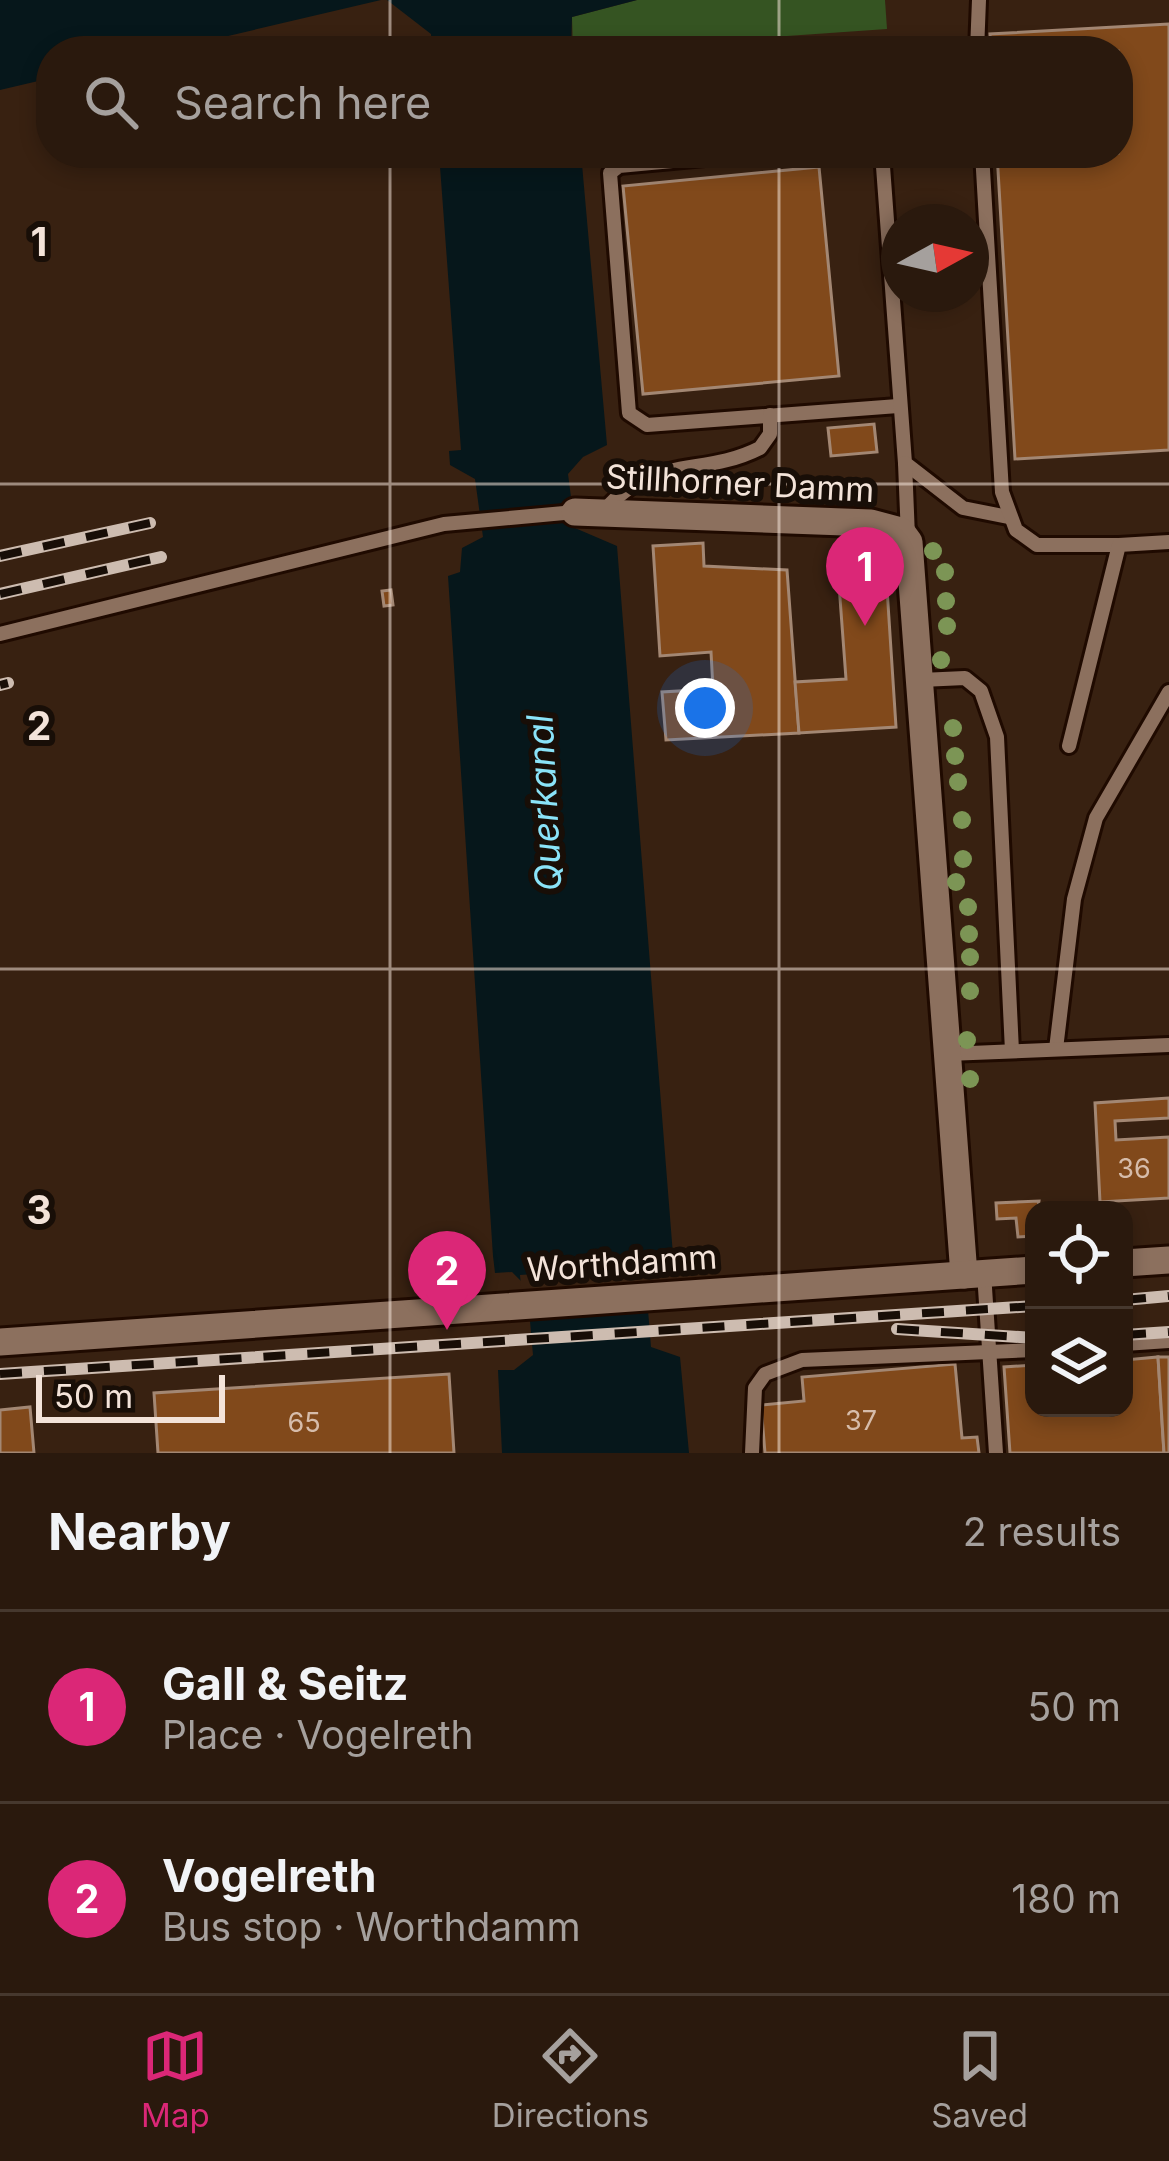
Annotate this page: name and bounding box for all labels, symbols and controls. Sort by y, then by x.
search box [36,36,1133,168]
icon: search [78,69,144,135]
text: Search here [174,75,431,130]
north arrow [881,204,989,312]
text: 1 [31,218,47,265]
street label: Stillhorner Damm [605,456,875,510]
pin: 1 [826,527,904,626]
your location [675,678,735,738]
text: 2 [27,702,51,749]
water label: Querkanal [517,713,571,892]
house number: 36 [1117,1152,1151,1185]
text: 3 [26,1186,52,1233]
map controls [1025,1201,1133,1417]
button: locate [1025,1201,1133,1309]
pin: 2 [408,1231,486,1330]
street label: Worthdamm [526,1236,718,1290]
button: layers [1025,1309,1133,1417]
scale bar [36,1369,225,1422]
text: 50 m [54,1376,133,1416]
house number: 37 [845,1404,877,1437]
house number: 65 [287,1406,321,1439]
text: Nearby [48,1501,231,1562]
text: 2 results [963,1508,1121,1555]
text: Gall & Seitz [162,1656,409,1711]
text: 1 [79,1683,95,1730]
text: 50 m [1028,1683,1121,1730]
text: Place · Vogelreth [162,1711,473,1758]
text: Vogelreth [162,1848,377,1903]
text: 2 [75,1875,99,1922]
text: 180 m [1011,1875,1121,1922]
text: Bus stop · Worthdamm [162,1903,581,1950]
tab: Map [141,2023,210,2135]
tab: Directions [492,2023,649,2135]
tab: Saved [931,2023,1028,2135]

